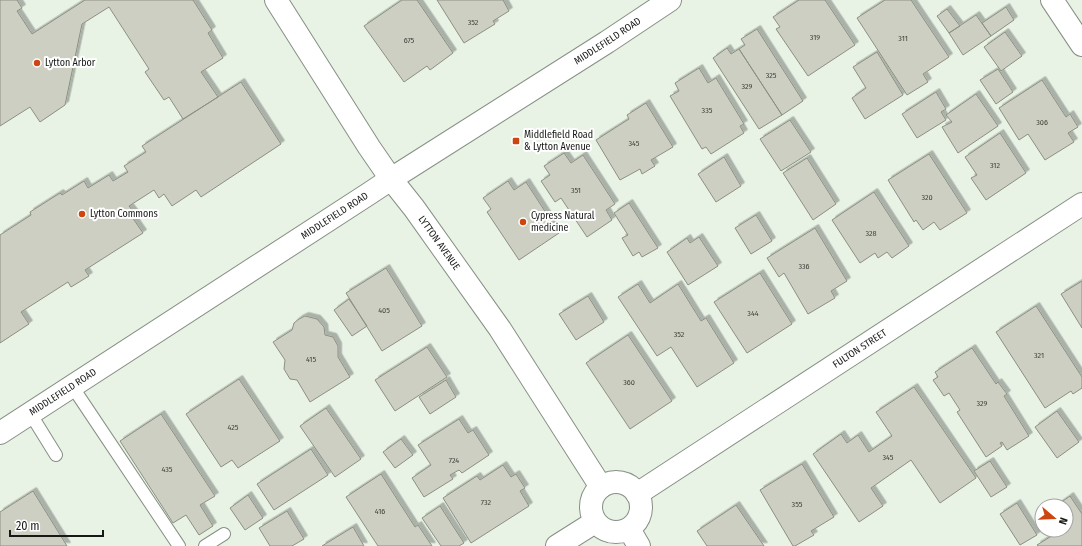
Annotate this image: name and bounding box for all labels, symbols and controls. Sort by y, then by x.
street label: MIDDLEFIELD ROAD [572,15,644,67]
house number: 352 [468,18,479,27]
house number: 319 [810,33,820,42]
house number: 311 [898,34,908,43]
house number: 675 [404,36,415,45]
place label: Lytton Arbor [45,57,96,69]
marker: Lytton Arbor [32,58,42,68]
house number: 325 [766,71,777,80]
house number: 329 [742,82,753,91]
house number: 335 [702,106,713,115]
house number: 306 [1036,118,1048,127]
place label: Middlefield Road & Lytton Avenue [524,129,593,153]
marker: Middlefield Road & Lytton Avenue [511,136,521,146]
house number: 345 [628,139,640,148]
house number: 312 [990,161,1000,170]
house number: 351 [571,186,581,195]
street label: MIDDLEFIELD ROAD [299,190,371,242]
house number: 320 [921,193,933,202]
place label: Lytton Commons [90,208,158,220]
marker: Lytton Commons [77,209,87,219]
place label: Cypress Natural medicine [531,210,595,234]
street label: LYTTON AVENUE [416,214,462,273]
marker: Cypress Natural medicine [518,217,528,227]
house number: 328 [865,229,877,238]
house number: 336 [798,262,810,271]
house number: 405 [378,306,390,315]
house number: 344 [747,309,759,318]
street label: FULTON STREET [831,327,889,371]
house number: 352 [674,330,685,339]
house number: 321 [1034,351,1044,360]
house number: 415 [306,355,316,364]
street label: MIDDLEFIELD ROAD [27,366,99,418]
house number: 360 [623,378,635,387]
house number: 329 [977,399,988,408]
house number: 425 [228,423,239,432]
house number: 345 [882,453,894,462]
house number: 724 [449,456,459,465]
house number: 435 [161,465,173,474]
house number: 732 [481,498,492,507]
north arrow [1034,498,1074,538]
house number: 355 [792,500,803,509]
house number: 416 [375,507,385,516]
scale bar [10,512,103,538]
text: N [1056,516,1070,526]
text: 20 m [16,519,40,533]

